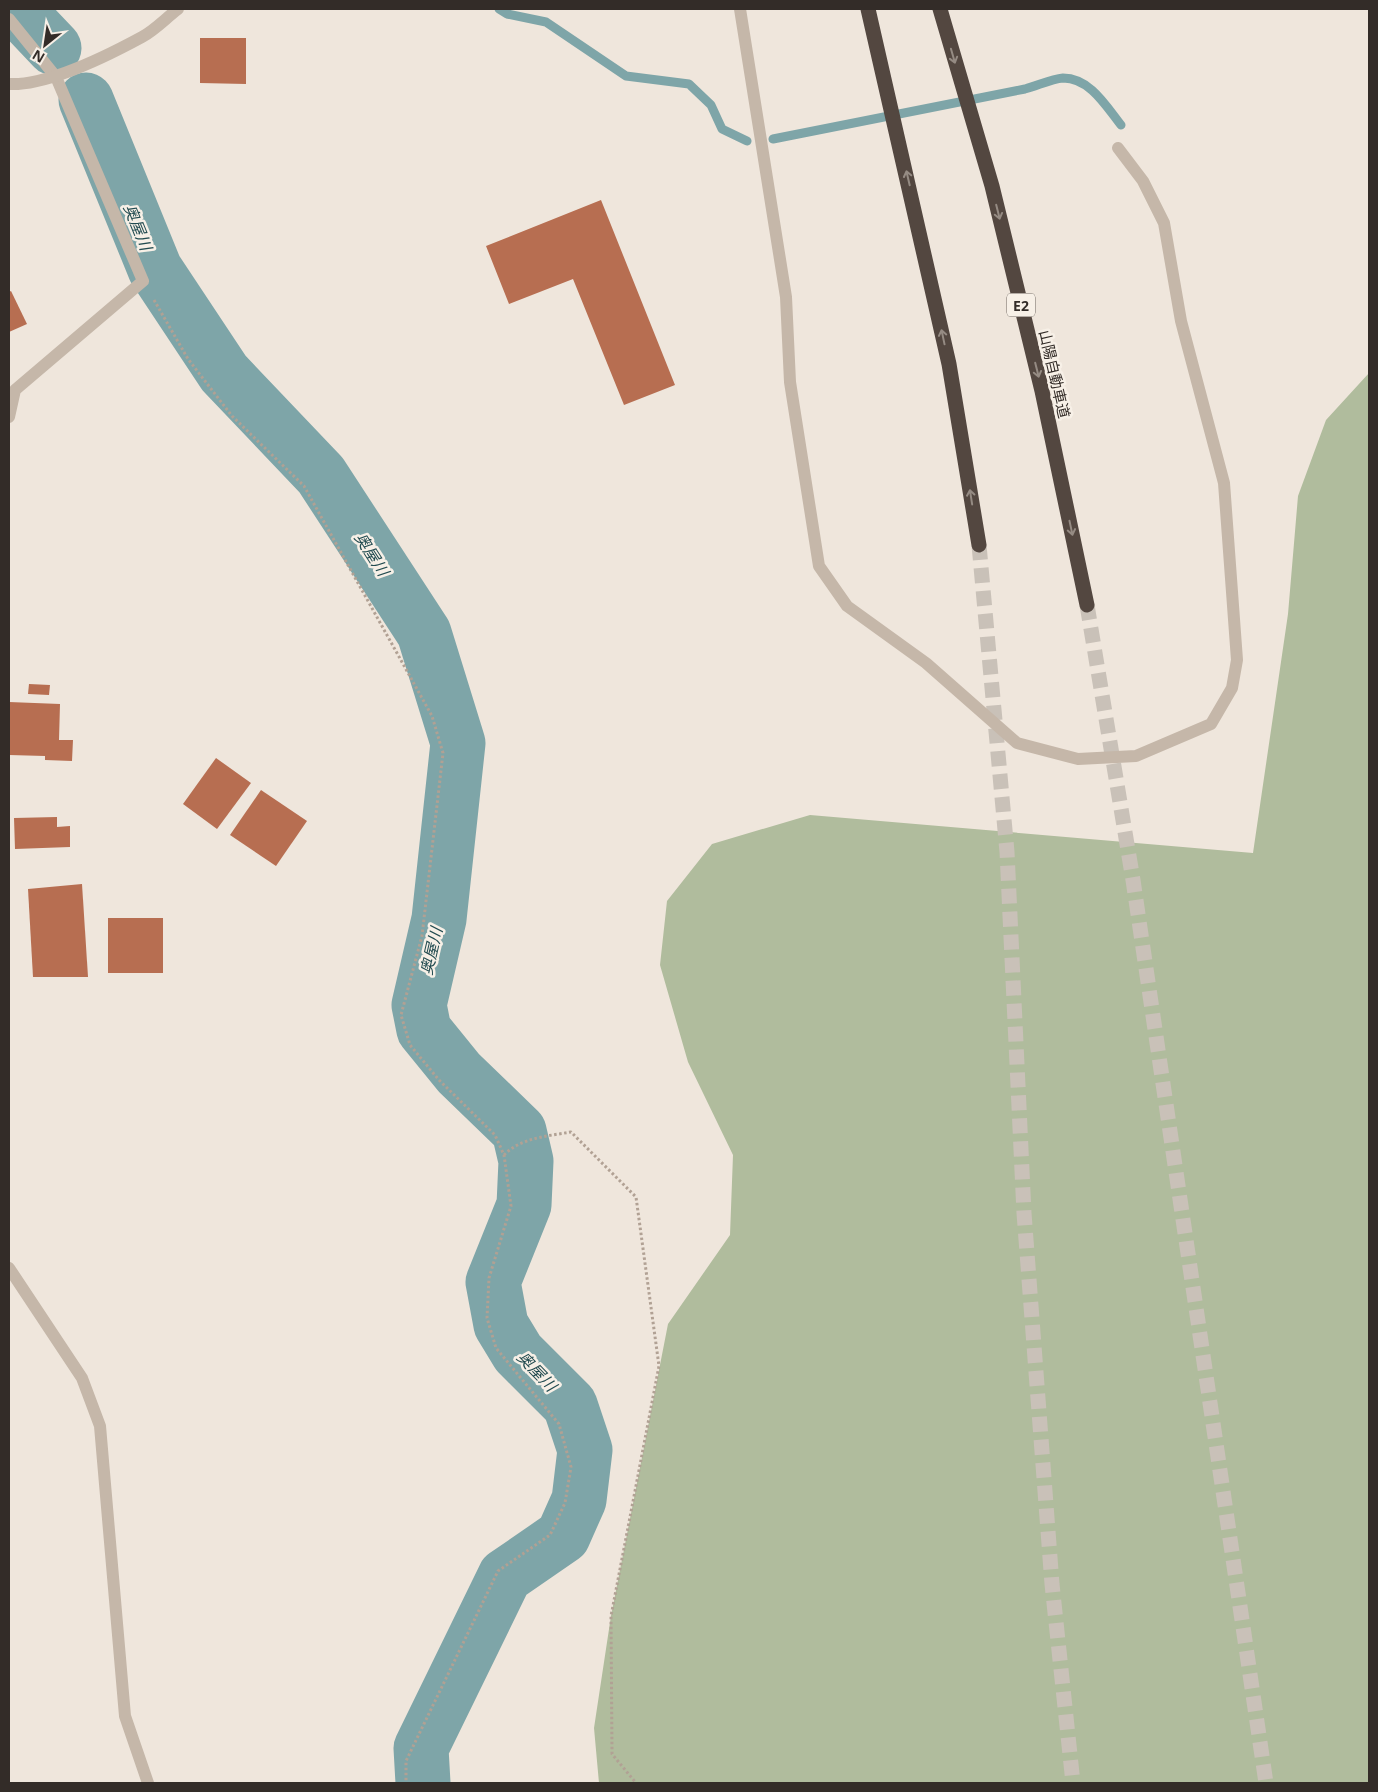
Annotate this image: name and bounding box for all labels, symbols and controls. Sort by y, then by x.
north arrow [20,20,70,70]
text: N [29,46,48,68]
one-way arrow [949,47,959,63]
one-way arrow [903,171,912,187]
water label: 奥屋川 [119,201,158,255]
one-way arrow [994,203,1003,219]
road number: E2 [1007,294,1035,316]
street label: 山陽自動車道 [1035,328,1075,420]
one-way arrow [938,330,947,346]
one-way arrow [1033,361,1042,377]
one-way arrow [965,490,975,506]
one-way arrow [1067,520,1076,536]
water label: 奥屋川 [350,528,395,582]
water label: 奥屋川 [415,923,448,977]
water label: 奥屋川 [512,1346,563,1397]

